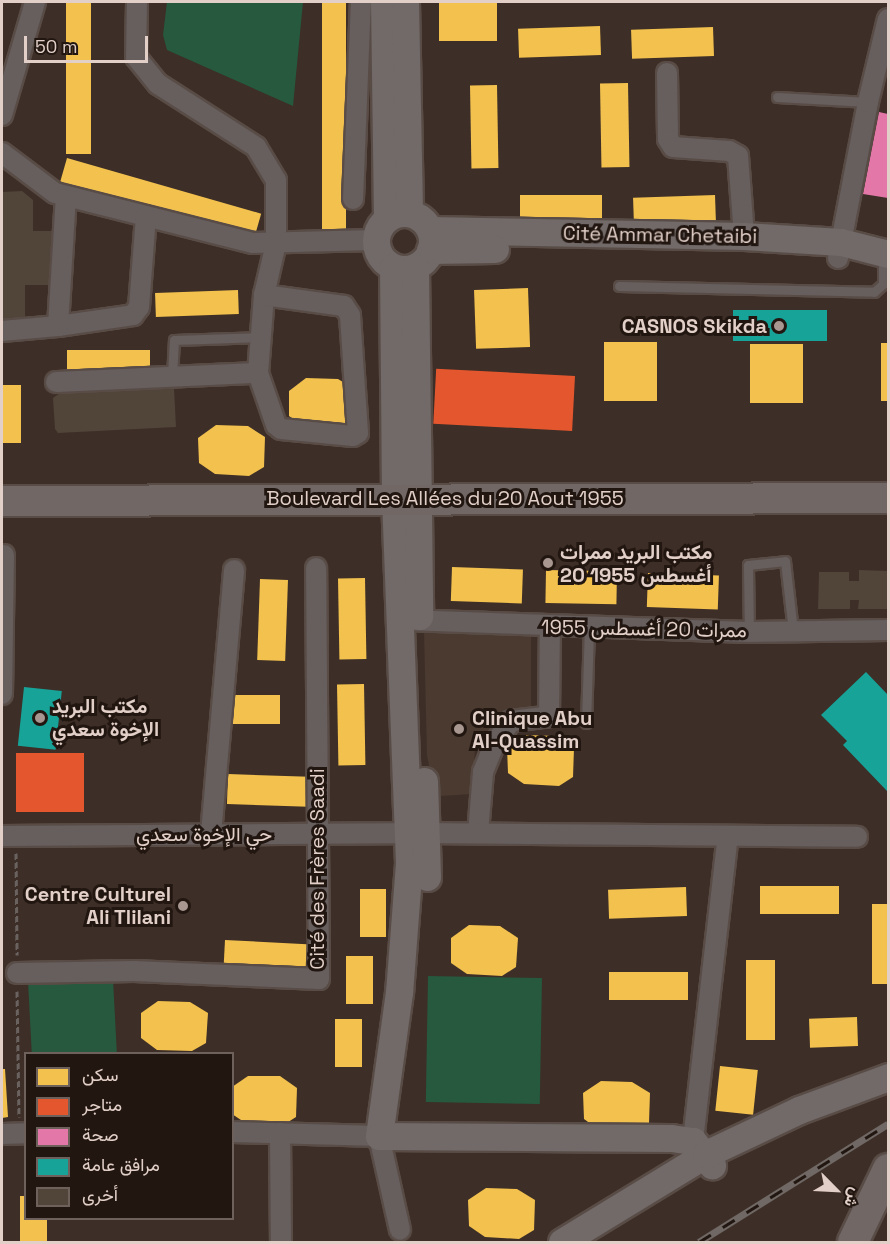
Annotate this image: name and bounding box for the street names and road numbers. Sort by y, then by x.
street label: Cité Ammar Chetaibi [562,221,758,249]
street label: Boulevard Les Allées du 20 Aout 1955 [266,486,624,510]
street label: ممرات 20 أغسطس 1955 [541,615,747,643]
street label: Cité des Frères Saadi [305,768,329,970]
street label: حي الإخوة سعدي [136,822,272,846]

